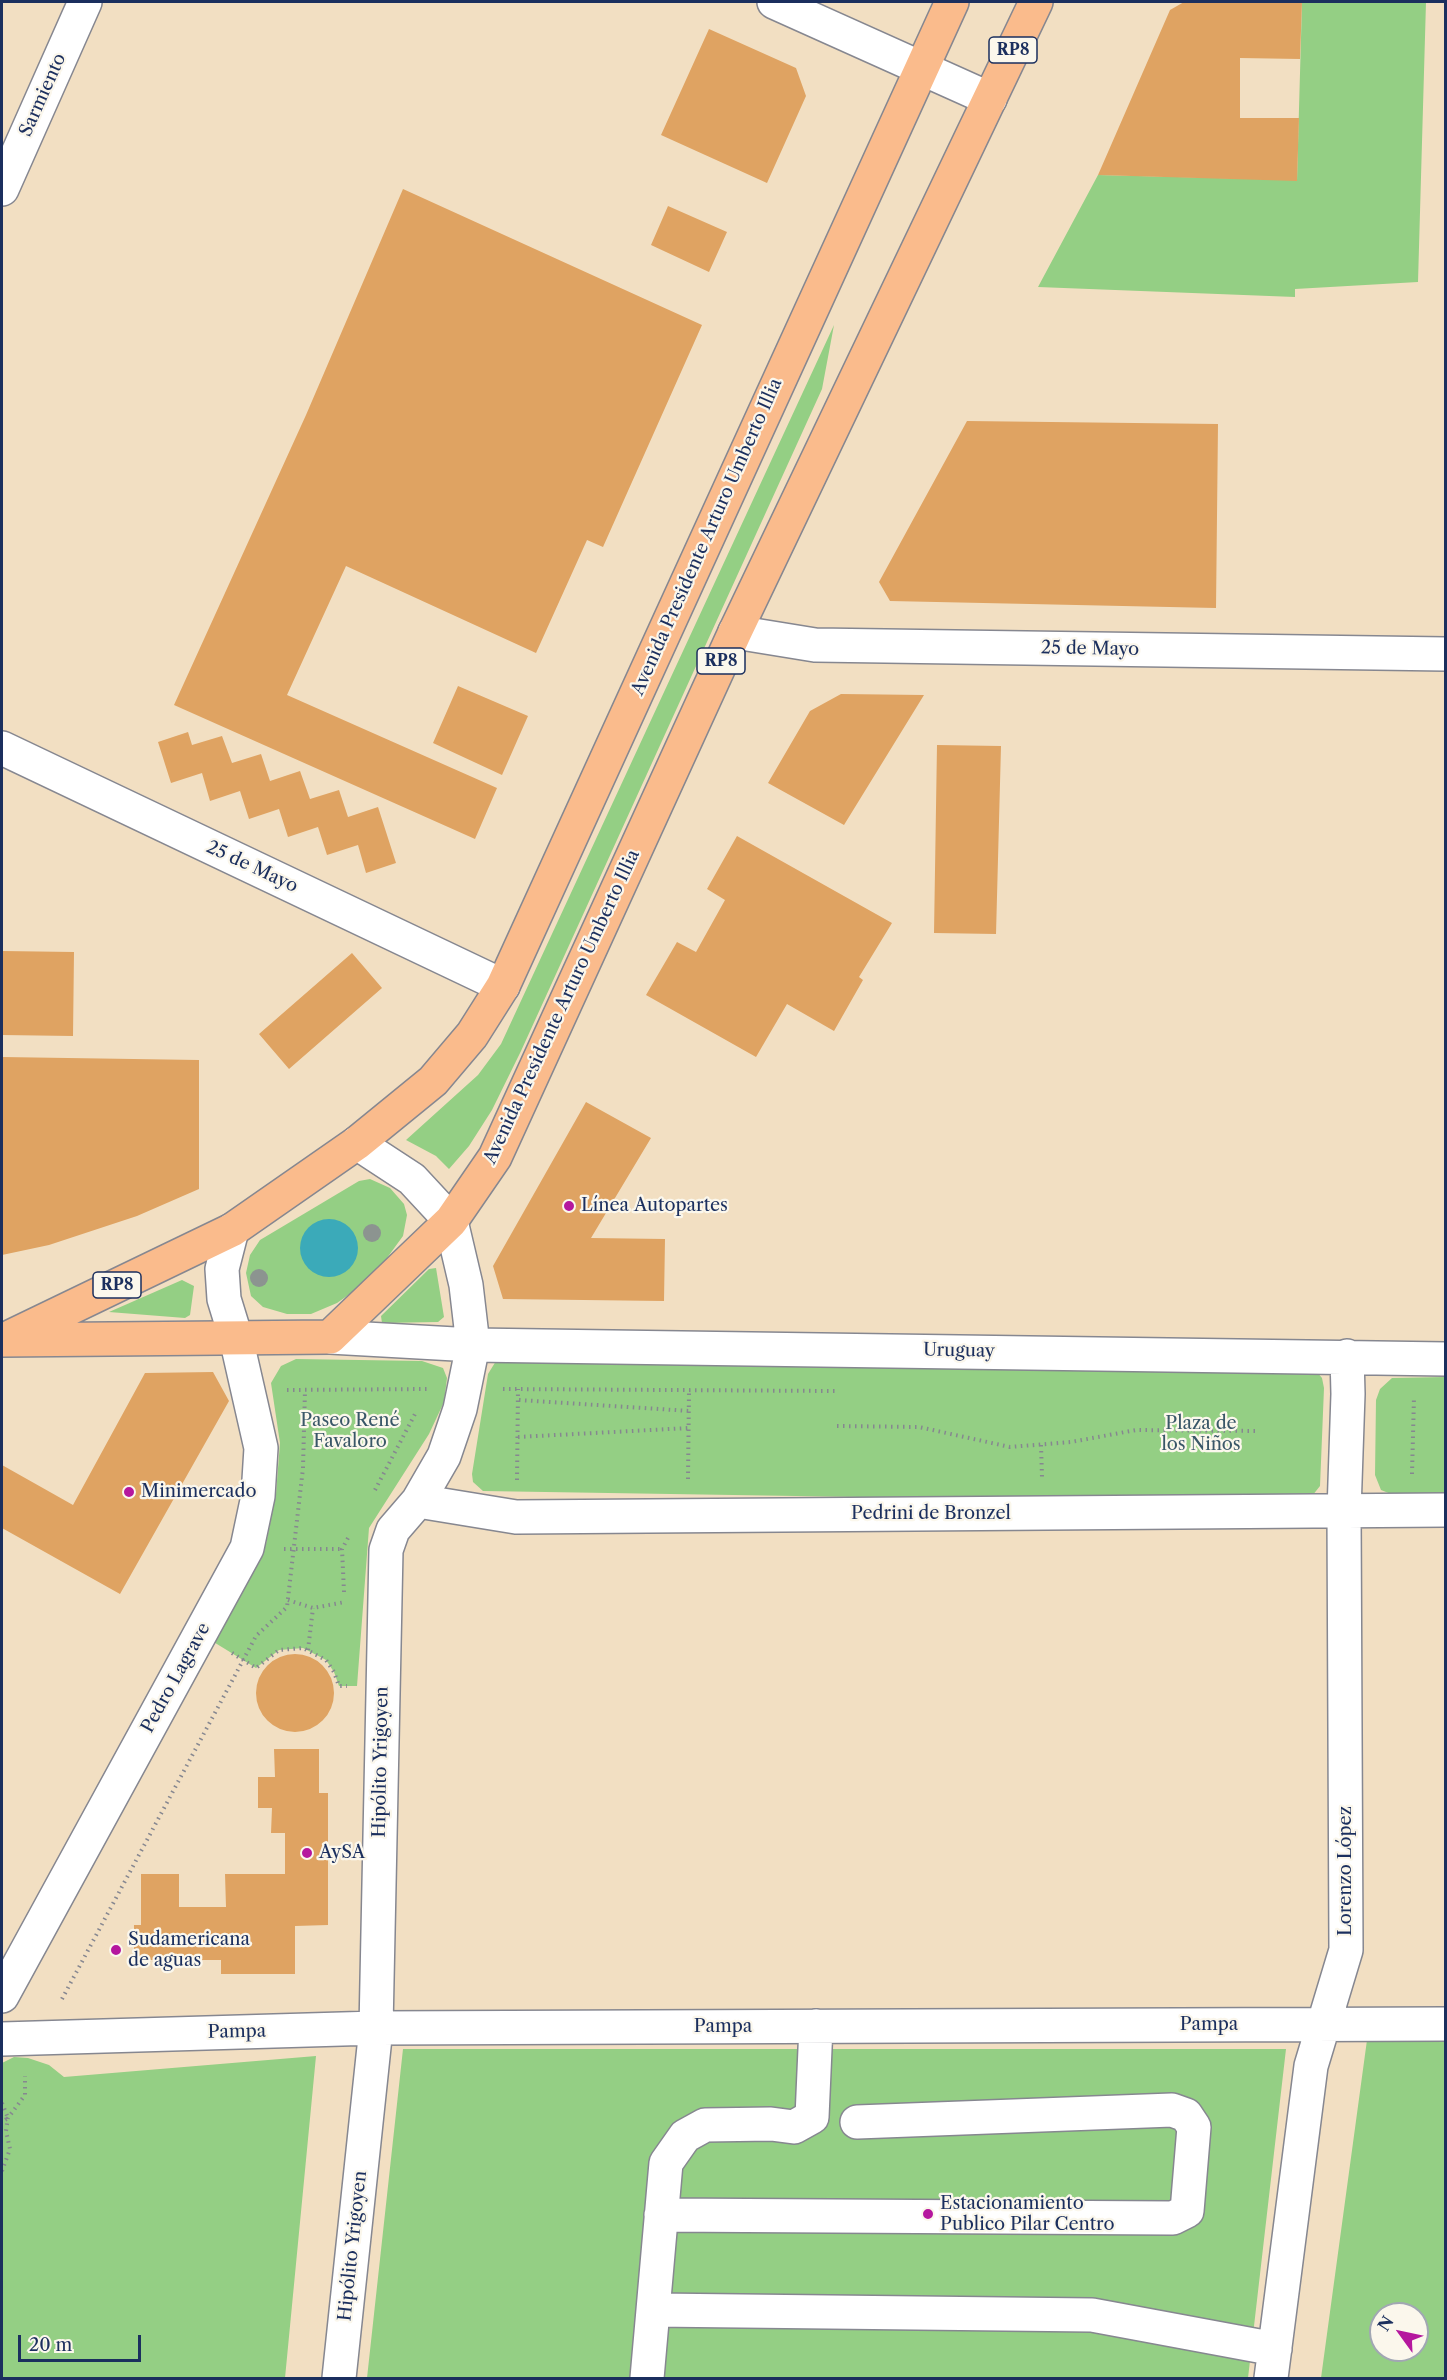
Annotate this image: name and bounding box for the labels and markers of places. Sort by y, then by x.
place label: Línea Autopartes [581,1195,728,1217]
marker: Línea Autopartes [562,1199,576,1213]
place label: Minimercado [141,1481,257,1503]
marker: Minimercado [122,1485,136,1499]
place label: AySA [319,1842,365,1864]
marker: AySA [300,1846,314,1860]
place label: Sudamericana de aguas [128,1929,250,1972]
marker: Sudamericana de aguas [109,1943,123,1957]
place label: Estacionamiento Publico Pilar Centro [940,2193,1115,2236]
marker: Estacionamiento Publico Pilar Centro [921,2207,935,2221]

